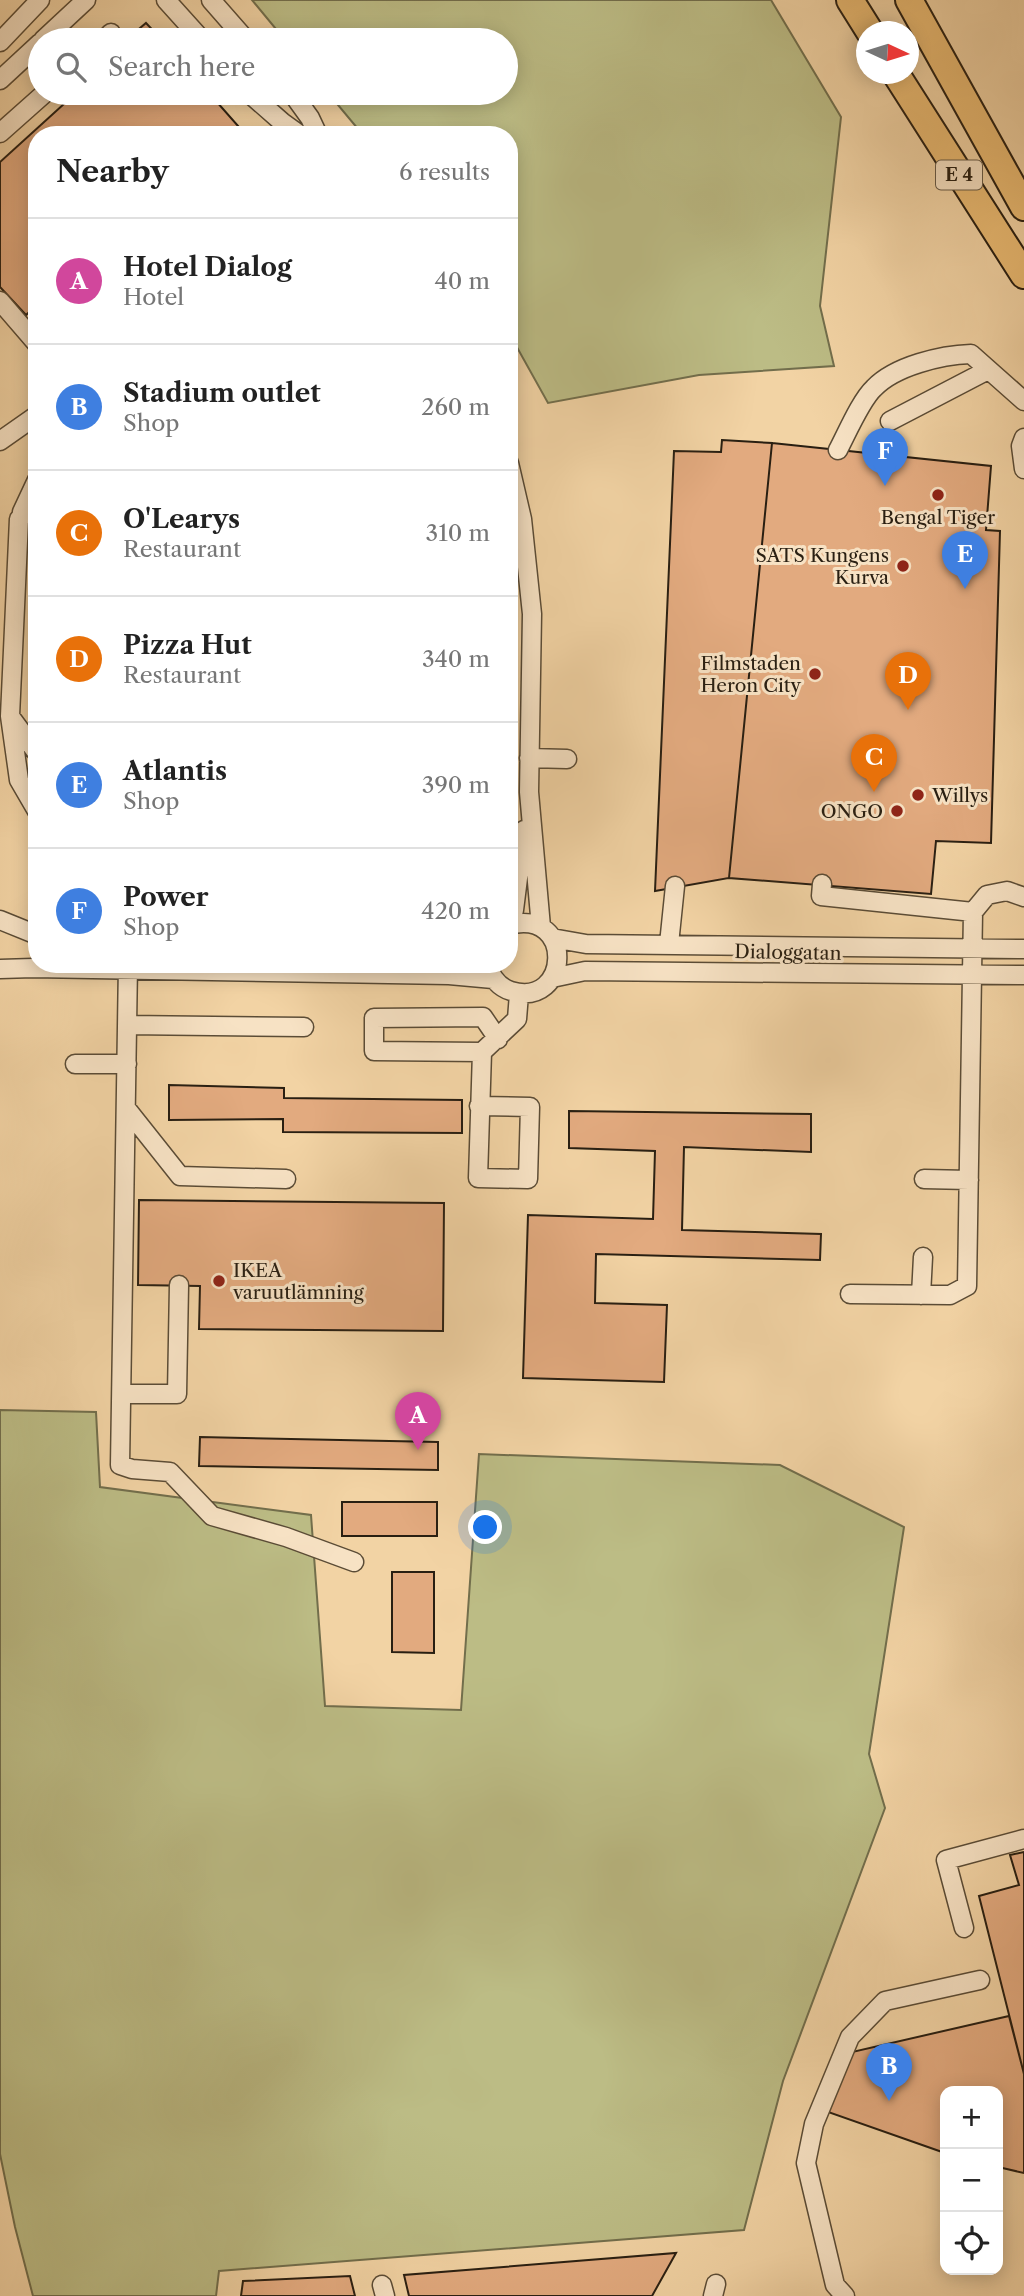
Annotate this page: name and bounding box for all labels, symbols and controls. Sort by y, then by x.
north arrow [856,21,919,84]
search box [28,28,518,105]
icon: search [52,48,90,86]
text: Search here [108,51,255,83]
text: Nearby [56,153,169,190]
text: 6 results [399,158,490,186]
road number: E 4 [936,160,982,190]
text: Hotel Dialog [123,251,292,283]
text: A [70,267,88,295]
text: 40 m [435,267,490,295]
text: Hotel [123,283,184,311]
text: Stadium outlet [123,377,321,409]
text: B [70,393,88,421]
text: 260 m [421,393,490,421]
text: Shop [123,409,179,437]
pin: F [862,428,908,486]
marker: Bengal Tiger [930,487,946,503]
text: O'Learys [123,503,240,535]
place label: Bengal Tiger [881,506,995,529]
text: C [70,519,88,547]
text: 310 m [426,519,490,547]
pin: E [942,531,988,589]
text: Restaurant [123,535,241,563]
place label: SATS Kungens Kurva [756,544,889,589]
marker: SATS Kungens Kurva [895,558,911,574]
text: Pizza Hut [123,629,252,661]
text: D [69,645,89,673]
text: 340 m [422,645,490,673]
place label: Filmstaden Heron City [700,652,801,697]
pin: D [885,652,931,710]
text: Restaurant [123,661,241,689]
marker: Filmstaden Heron City [807,666,823,682]
pin: C [851,734,897,792]
text: Atlantis [123,755,227,787]
text: E [71,771,87,799]
text: 390 m [422,771,490,799]
place label: Willys [931,784,988,807]
text: Shop [123,787,179,815]
marker: Willys [910,787,926,803]
place label: ONGO [821,800,883,823]
marker: ONGO [889,803,905,819]
text: Power [123,881,209,913]
text: F [71,897,87,925]
text: 420 m [421,897,490,925]
text: Shop [123,913,179,941]
street label: Dialoggatan [734,940,842,965]
place label: IKEA varuutlämning [232,1259,365,1304]
marker: IKEA varuutlämning [211,1273,227,1289]
pin: A [395,1392,441,1450]
your location [468,1510,502,1544]
pin: B [866,2043,912,2101]
map controls [940,2086,1003,2275]
button: + [940,2086,1003,2149]
button: − [940,2149,1003,2212]
button: locate [940,2212,1003,2275]

